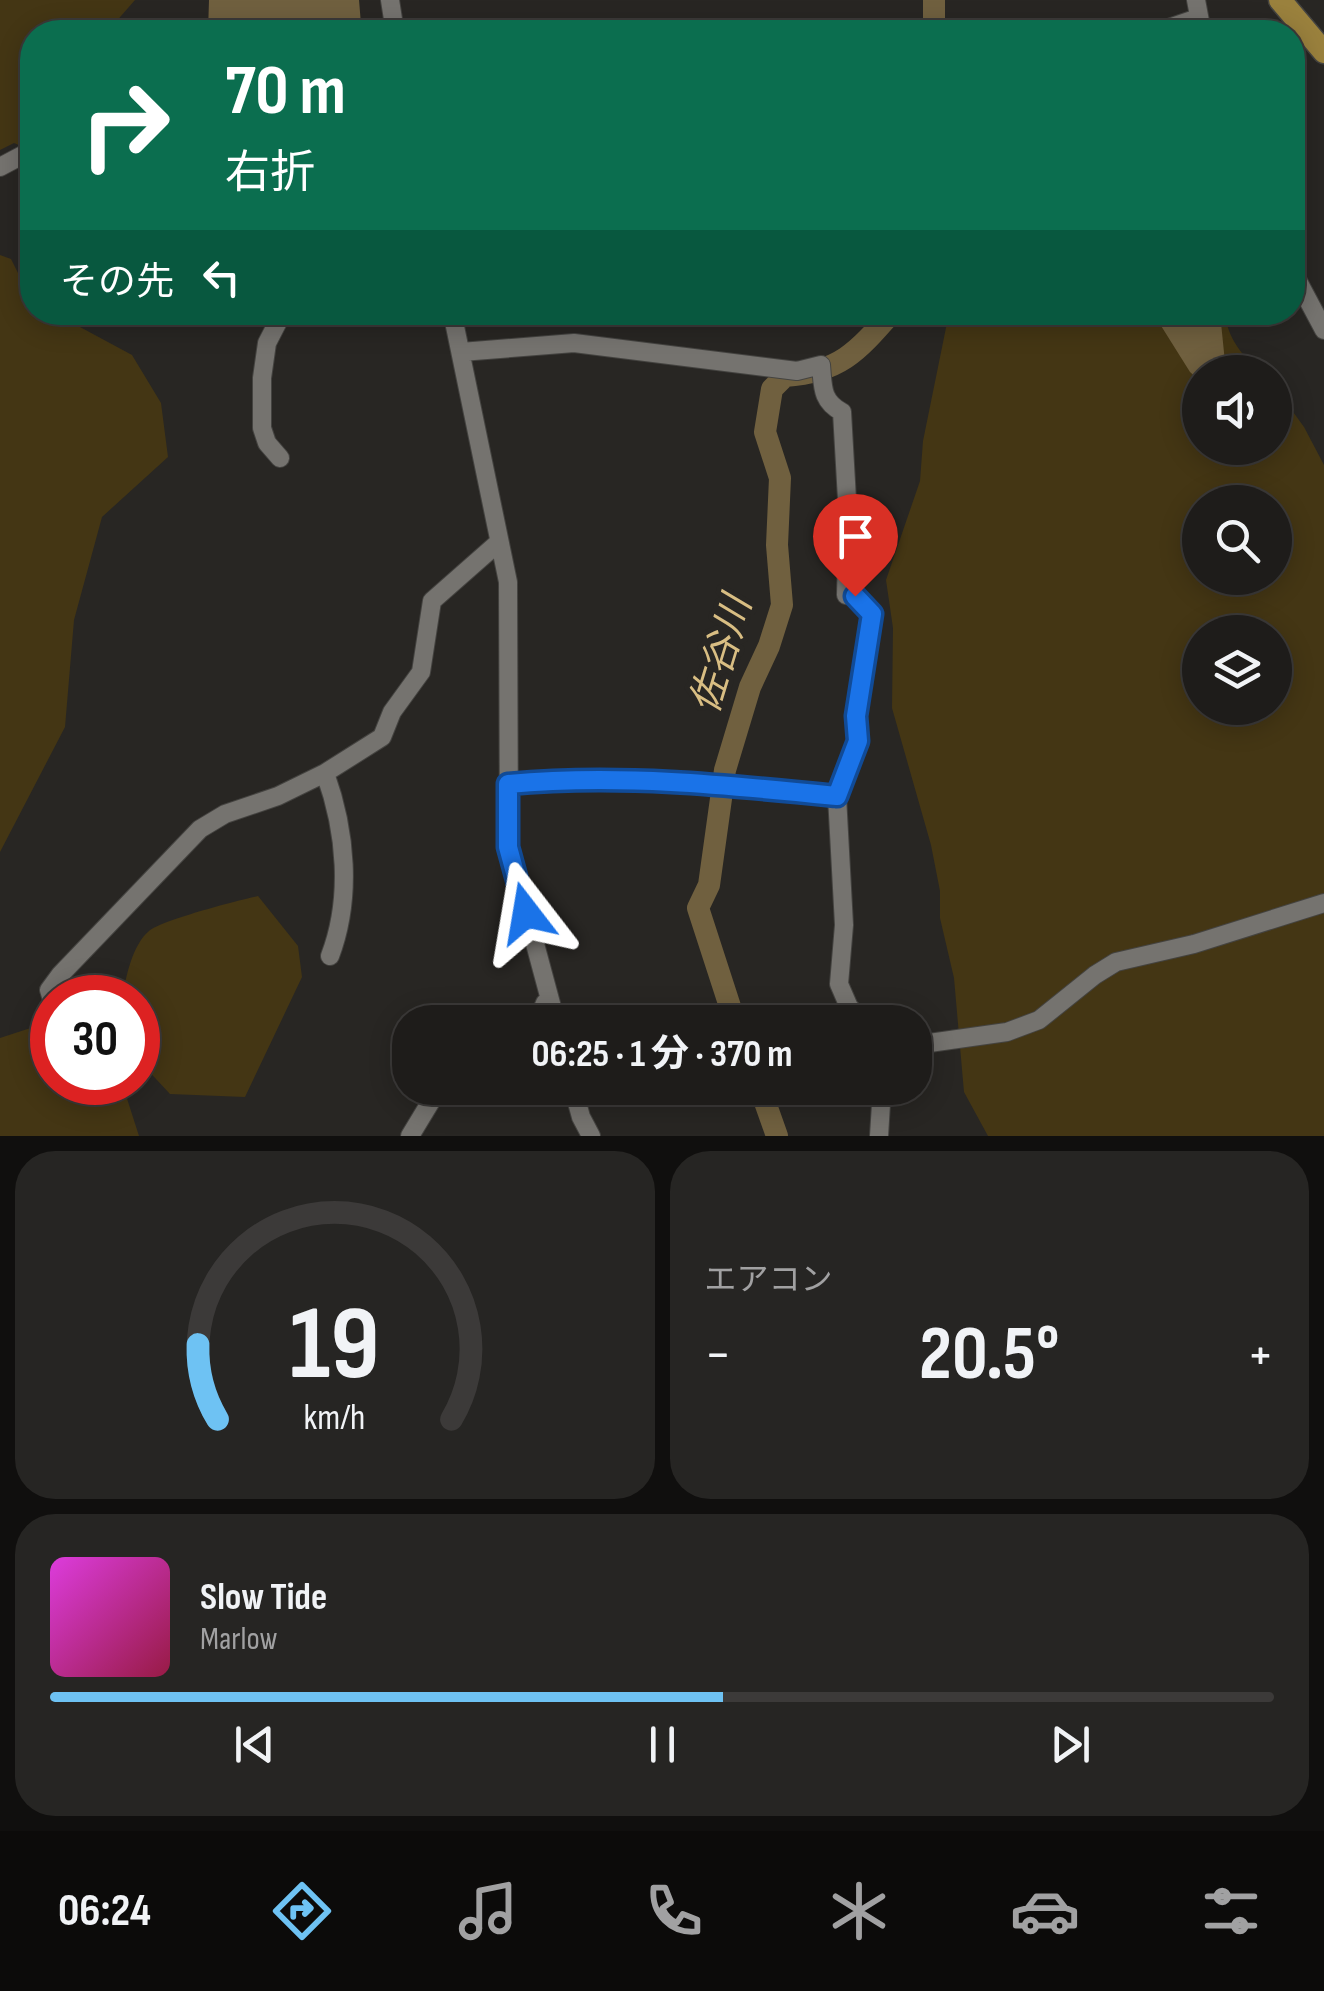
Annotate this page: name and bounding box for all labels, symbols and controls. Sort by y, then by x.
text: 70 m [225,50,346,134]
icon: right [60,60,190,190]
text: 右折 [225,146,315,201]
icon: left [194,250,249,305]
text: その先 [60,260,174,305]
map controls [1182,355,1292,725]
button: sound [1182,355,1292,465]
button: search [1182,485,1292,595]
pin [813,494,898,597]
icon: arrive [828,509,883,564]
water label: 佐谷川 [682,587,764,719]
button: layers [1182,615,1292,725]
position arrow [474,861,578,965]
speed limit sign: 30 [30,975,160,1105]
text: 06:25 · 1 分 · 370 m [531,1032,793,1077]
text: エアコン [705,1261,833,1300]
text: 19 [290,1283,380,1408]
text: 20.5° [919,1310,1059,1401]
text: − [705,1322,731,1389]
text: + [1247,1322,1274,1389]
text: km/h [304,1397,366,1440]
text: Slow Tide [200,1575,327,1620]
text: Marlow [200,1620,278,1659]
icon: previous [227,1717,282,1772]
icon: pause [635,1717,690,1772]
icon: next [1043,1717,1098,1772]
icon: directions [267,1876,337,1946]
icon: music [453,1876,523,1946]
icon: phone [639,1876,709,1946]
icon: climate [824,1876,894,1946]
icon: car [1010,1876,1080,1946]
icon: filters [1196,1876,1266,1946]
text: 06:24 [58,1884,151,1939]

